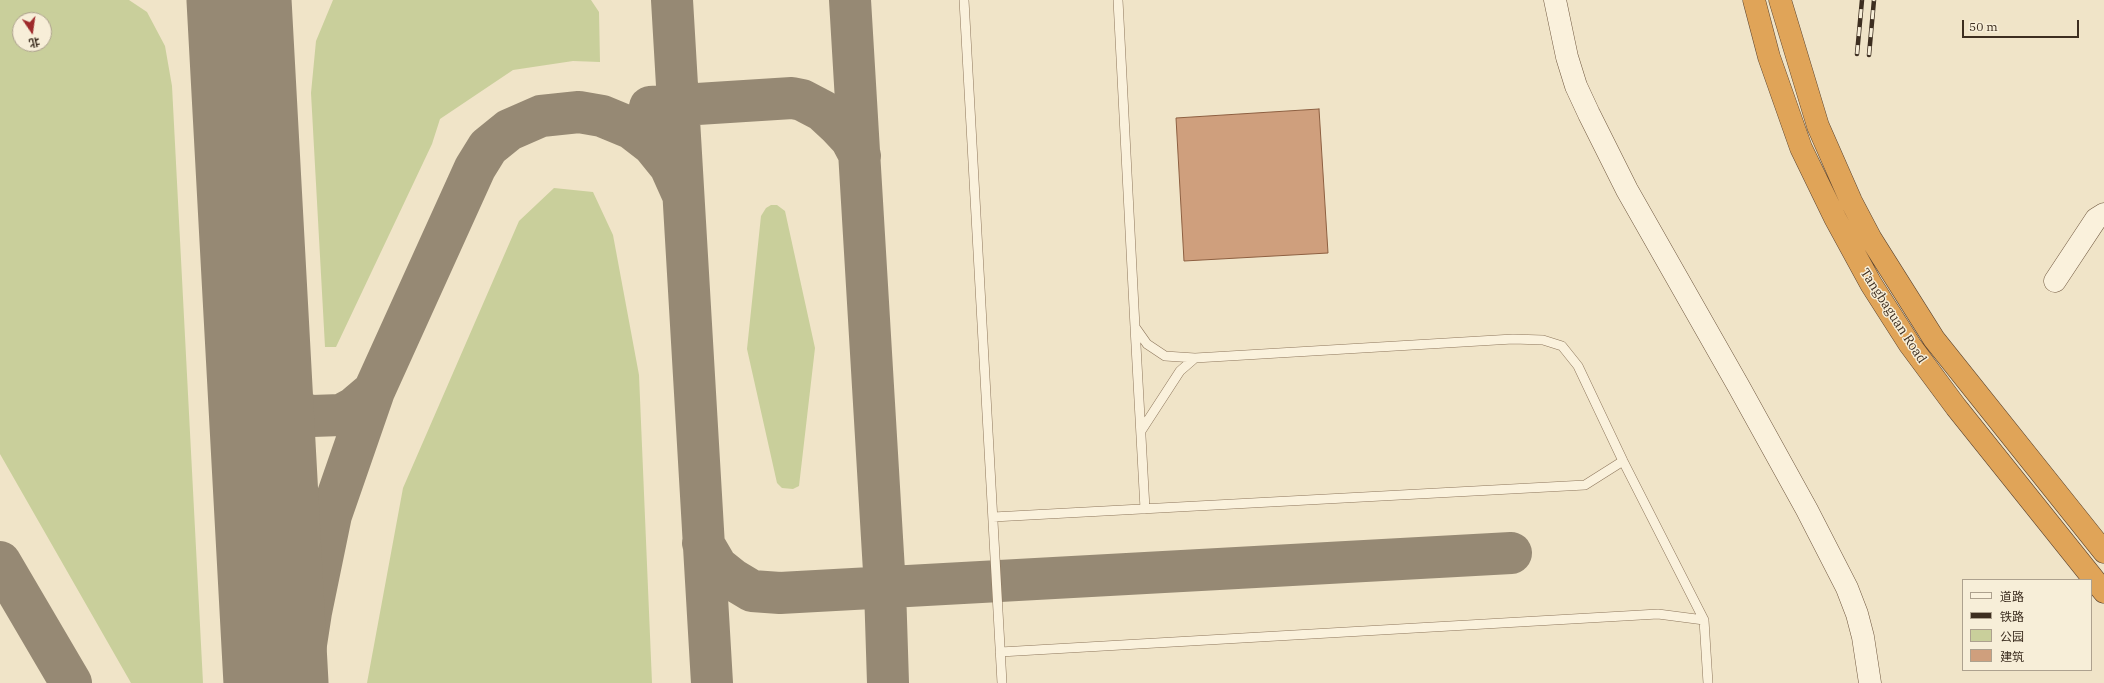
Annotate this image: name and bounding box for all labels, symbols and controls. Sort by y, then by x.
north arrow [12,12,52,52]
scale bar [1964,12,2081,38]
text: 50 m [1969,19,1998,34]
text: 北 [28,35,41,51]
street label: Tangbaguan Road [1857,266,1929,366]
legend [1962,579,2092,671]
text: 道路 [2000,589,2024,604]
text: 铁路 [2000,609,2024,624]
text: 公园 [2000,629,2024,644]
text: 建筑 [2000,649,2024,664]

